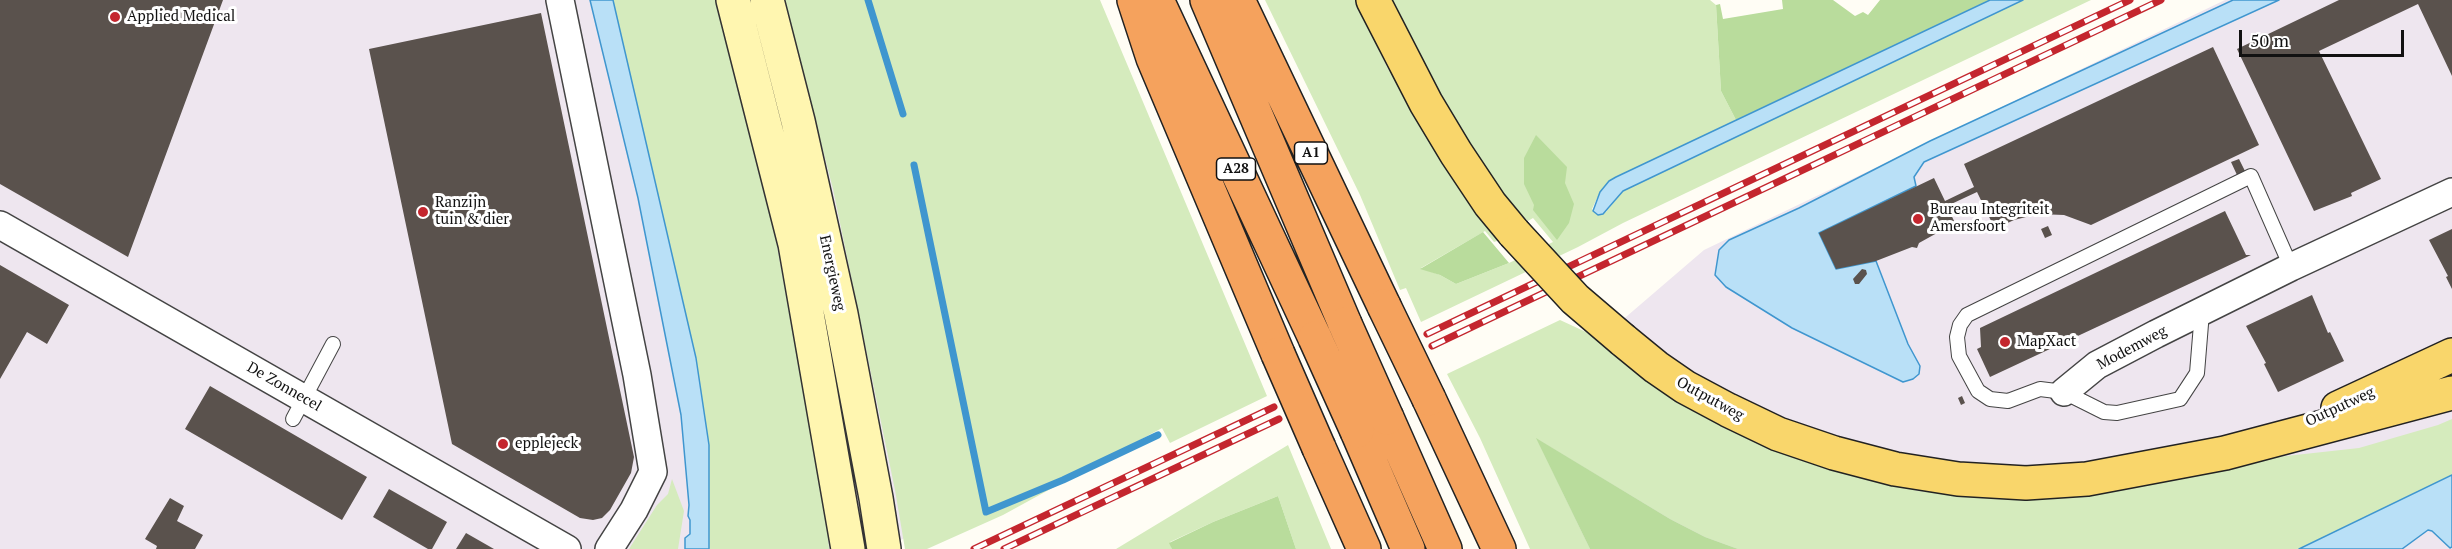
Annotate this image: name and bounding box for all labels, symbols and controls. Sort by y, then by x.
place label: Applied Medical [127,8,235,26]
marker: Applied Medical [108,10,122,24]
scale bar [2242,18,2407,56]
text: 50 m [2250,28,2289,52]
road number: A1 [1294,142,1328,164]
road number: A28 [1216,158,1256,180]
place label: Ranzijn tuin & dier [435,194,509,229]
place label: Bureau Integriteit Amersfoort [1930,201,2050,236]
marker: Ranzijn tuin & dier [416,205,430,219]
marker: Bureau Integriteit Amersfoort [1911,212,1925,226]
street label: Energieweg [815,233,849,313]
street label: Modemweg [2094,322,2170,374]
place label: MapXact [2017,333,2076,351]
marker: MapXact [1998,335,2012,349]
street label: De Zonnecel [244,358,324,416]
street label: Outputweg [1673,373,1747,425]
street label: Outputweg [2303,383,2377,431]
place label: epplejeck [515,435,578,453]
marker: epplejeck [496,437,510,451]

